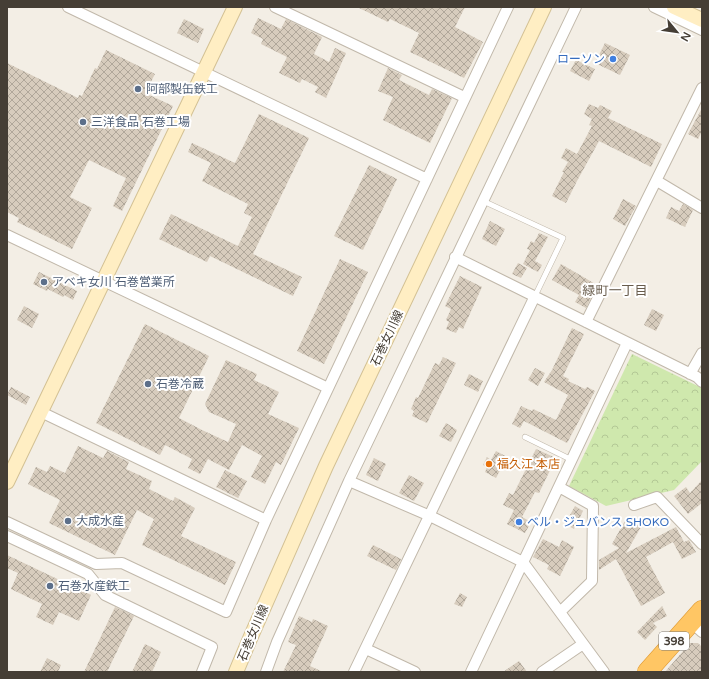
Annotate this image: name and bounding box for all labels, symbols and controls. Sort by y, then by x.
north arrow [657,12,697,52]
text: N [677,30,693,44]
place label: ローソン [557,52,605,66]
marker: ローソン [608,54,618,64]
place label: 阿部製缶鉄工 [146,82,218,96]
marker: 阿部製缶鉄工 [133,84,143,94]
place label: 三洋食品 石巻工場 [91,115,190,129]
marker: 三洋食品 石巻工場 [78,117,88,127]
place label: アベキ女川 石巻営業所 [52,275,175,289]
marker: アベキ女川 石巻営業所 [39,277,49,287]
district label: 緑町一丁目 [582,283,648,299]
street label: 石巻女川線 [368,308,406,368]
place label: 石巻冷蔵 [156,377,204,391]
marker: 石巻冷蔵 [143,379,153,389]
place label: 福久江 本店 [497,457,560,471]
marker: 福久江 本店 [484,459,494,469]
place label: 大成水産 [76,514,124,528]
place label: ベル・ジュバンス SHOKO [527,515,670,529]
marker: 大成水産 [63,516,73,526]
marker: ベル・ジュバンス SHOKO [514,517,524,527]
place label: 石巻水産鉄工 [58,579,130,593]
marker: 石巻水産鉄工 [45,581,55,591]
street label: 石巻女川線 [235,603,271,663]
road number: 398 [659,632,689,650]

